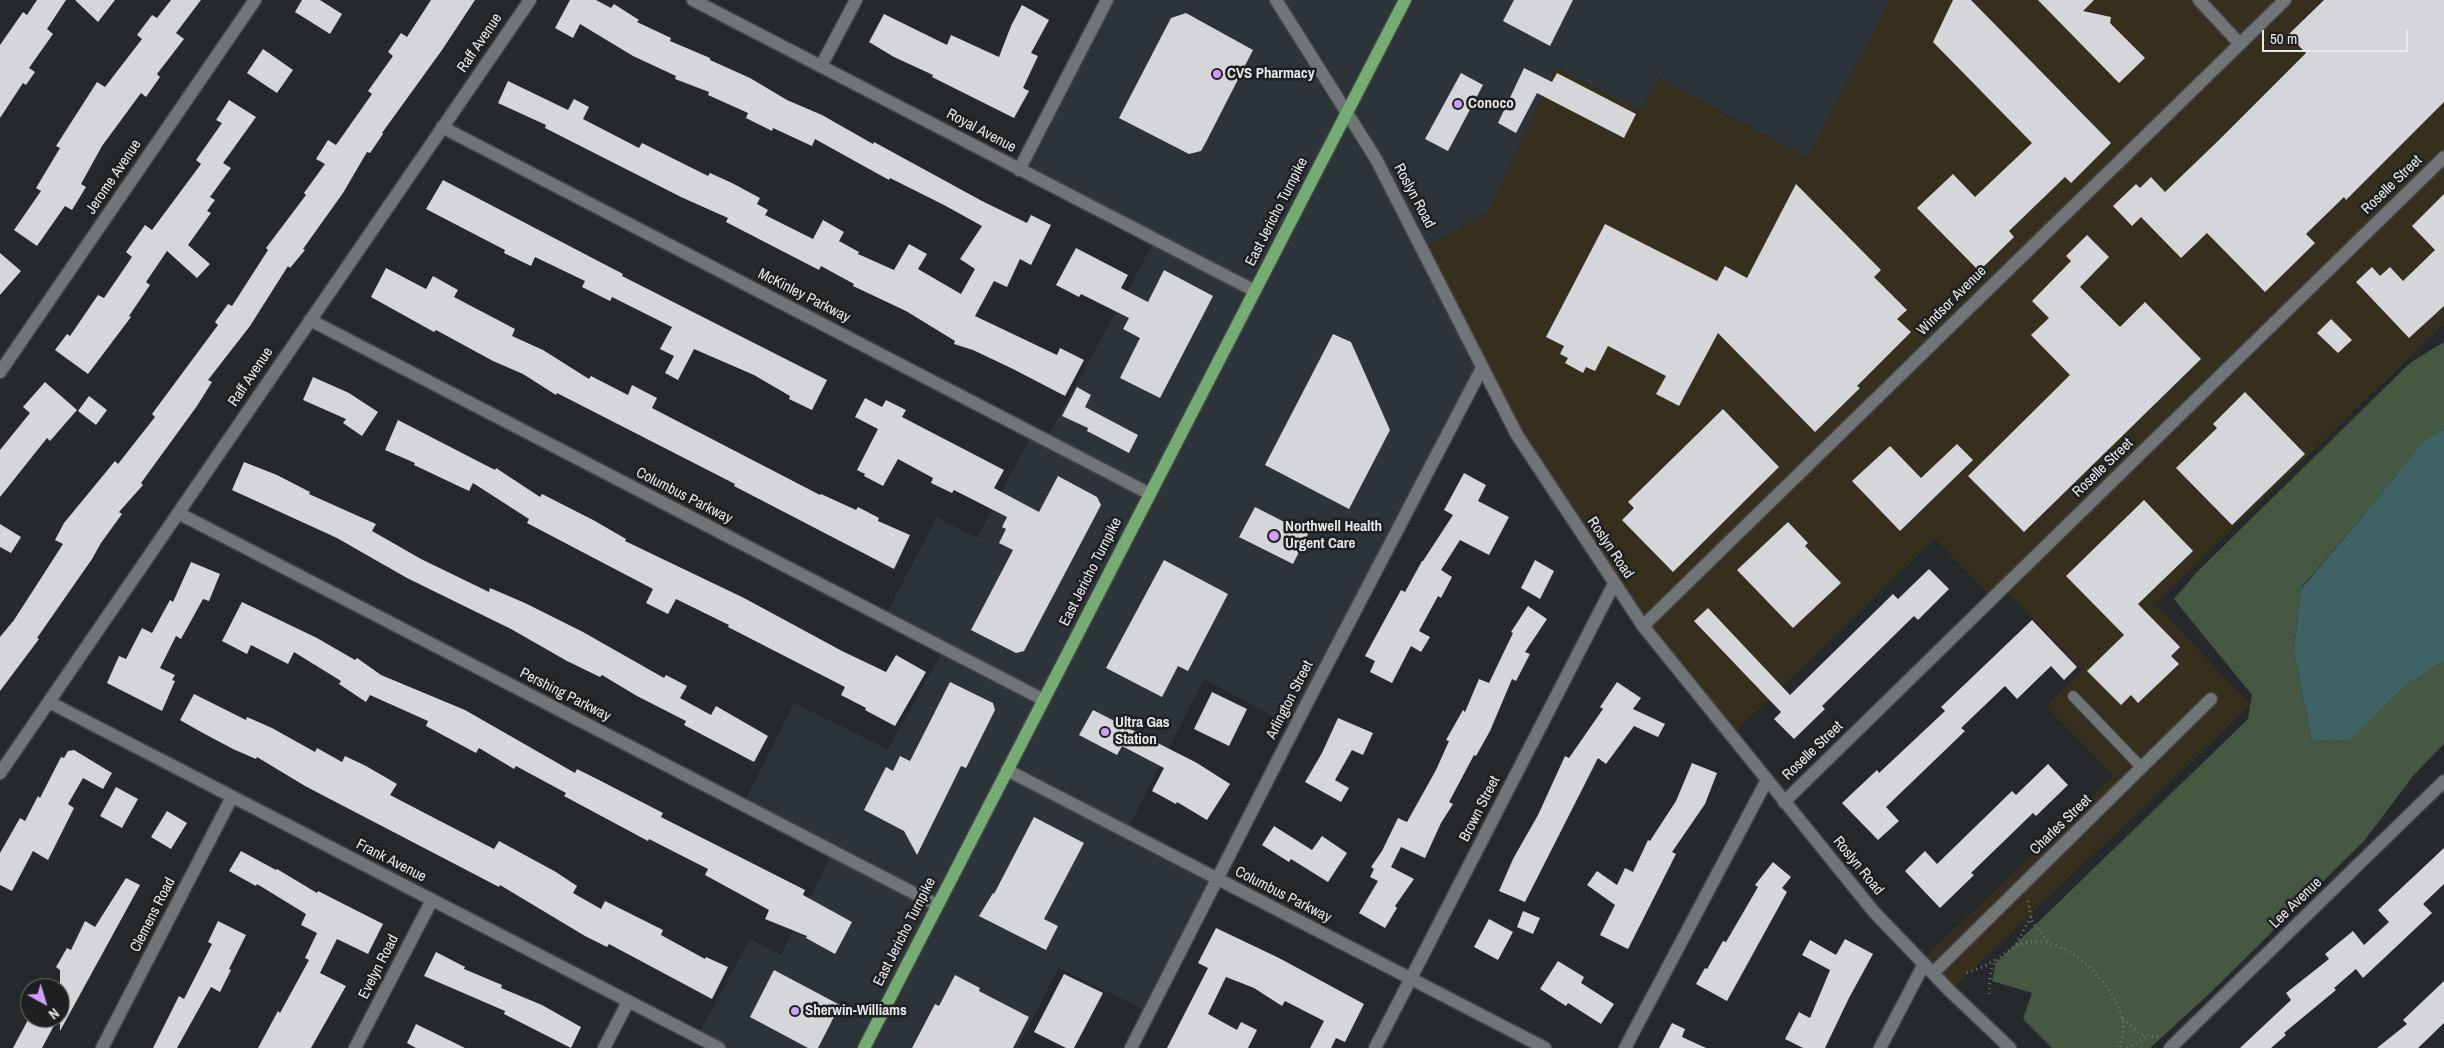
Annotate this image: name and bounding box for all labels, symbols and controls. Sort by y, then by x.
street label: Raff Avenue [454,10,506,76]
scale bar [2264,20,2410,52]
text: 50 m [2270,28,2297,49]
place label: CVS Pharmacy [1227,65,1315,83]
marker: CVS Pharmacy [1211,68,1223,80]
place label: Conoco [1468,95,1514,113]
marker: Conoco [1452,98,1464,110]
street label: Royal Avenue [943,105,1019,157]
street label: Jerome Avenue [83,136,145,218]
street label: Roselle Street [2358,152,2426,218]
street label: East Jericho Turnpike [1242,155,1312,269]
street label: Roslyn Road [1390,161,1438,231]
street label: Windsor Avenue [1914,263,1990,339]
street label: McKinley Parkway [755,265,853,327]
street label: Raff Avenue [225,344,277,410]
street label: Roselle Street [2069,435,2137,501]
street label: Columbus Parkway [633,464,735,528]
street label: Roslyn Road [1583,514,1637,582]
street label: East Jericho Turnpike [1056,515,1126,629]
place label: Northwell Health Urgent Care [1285,518,1382,553]
marker: Northwell Health Urgent Care [1267,529,1281,543]
street label: Arlington Street [1263,658,1317,742]
street label: Pershing Parkway [516,664,614,726]
place label: Ultra Gas Station [1115,714,1170,749]
street label: Roselle Street [1779,718,1847,784]
marker: Ultra Gas Station [1099,726,1111,738]
street label: Brown Street [1456,773,1504,845]
street label: Charles Street [2026,791,2096,859]
street label: Roslyn Road [1829,833,1887,899]
street label: Frank Avenue [353,836,429,886]
street label: Columbus Parkway [1232,863,1334,927]
street label: Lee Avenue [2266,874,2326,932]
street label: Clemens Road [127,875,179,955]
street label: East Jericho Turnpike [870,875,940,989]
street label: Evelyn Road [355,932,403,1002]
north arrow [20,978,70,1028]
place label: Sherwin-Williams [805,1002,907,1020]
text: N [45,1004,63,1023]
marker: Sherwin-Williams [789,1005,801,1017]

